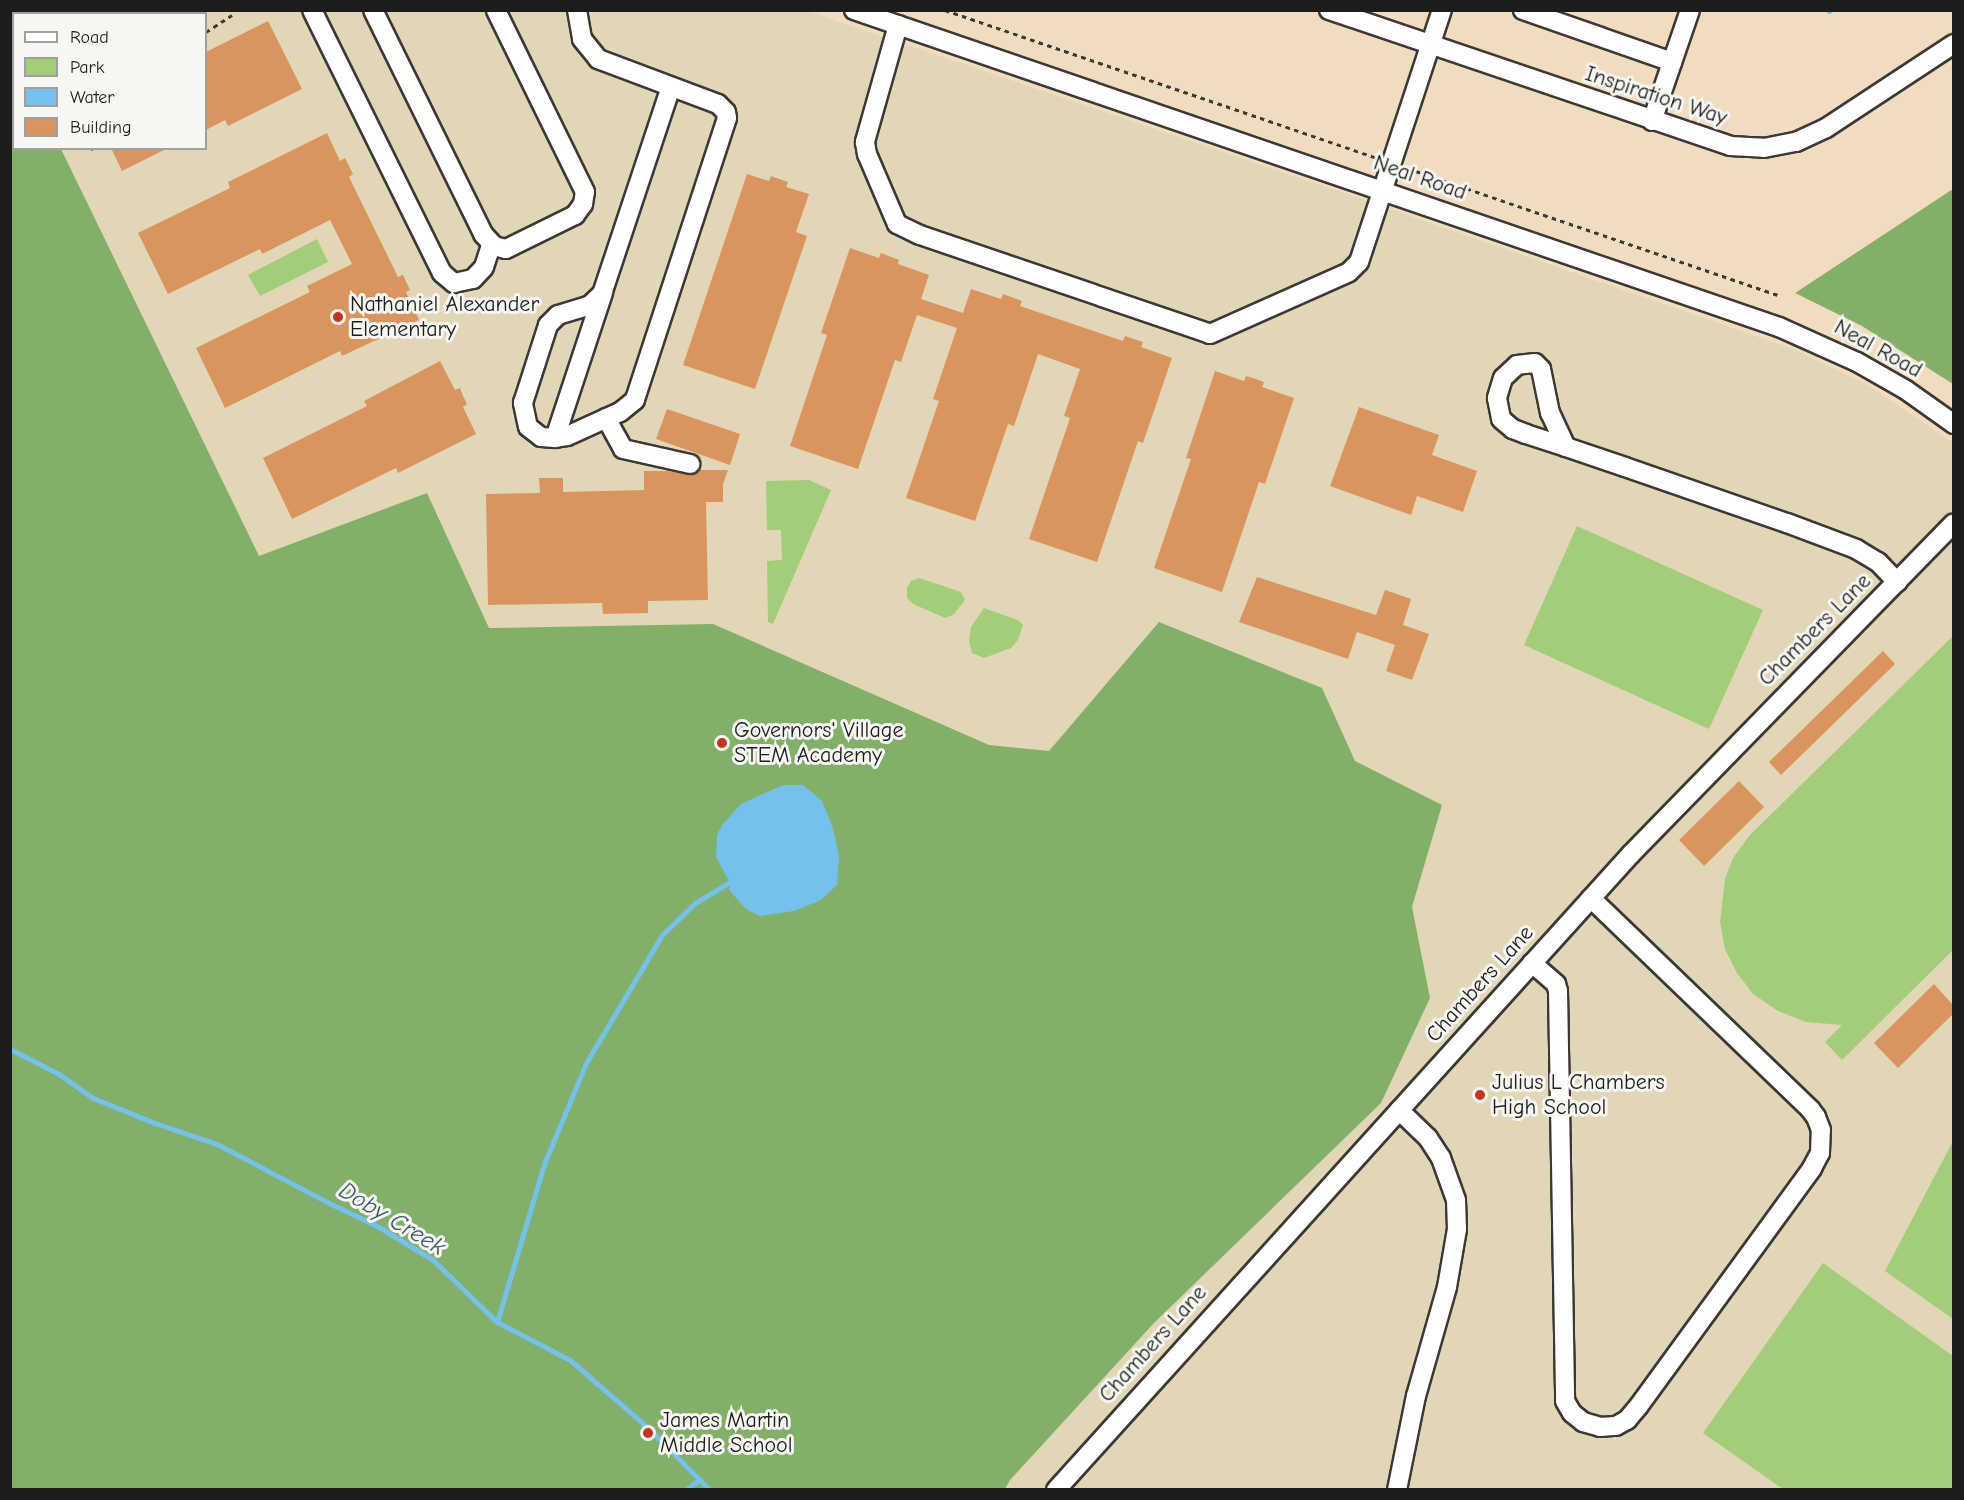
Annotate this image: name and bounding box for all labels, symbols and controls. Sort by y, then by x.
legend [12,12,207,150]
text: Road [70,27,109,48]
text: Park [70,57,104,78]
street label: Inspiration Way [1582,61,1730,131]
text: Water [70,87,114,108]
text: Building [70,117,132,138]
street label: Neal Road [1370,150,1470,206]
place label: Nathaniel Alexander Elementary [350,291,539,342]
marker: Nathaniel Alexander Elementary [331,310,345,324]
street label: Neal Road [1829,314,1927,384]
street label: Chambers Lane [1753,568,1877,692]
place label: Governors' Village STEM Academy [734,717,903,768]
marker: Governors' Village STEM Academy [715,736,729,750]
street label: Chambers Lane [1421,920,1539,1048]
place label: Julius L Chambers High School [1492,1069,1665,1120]
marker: Julius L Chambers High School [1473,1088,1487,1102]
water label: Doby Creek [334,1176,450,1262]
street label: Chambers Lane [1094,1280,1212,1408]
place label: James Martin Middle School [660,1407,793,1458]
marker: James Martin Middle School [641,1426,655,1440]

